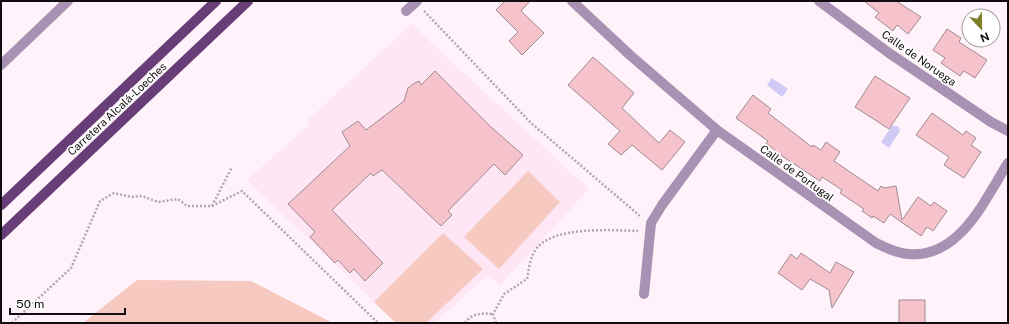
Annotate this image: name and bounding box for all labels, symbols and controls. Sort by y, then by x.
north arrow [961,8,1001,48]
street label: Calle de Noruega [880,28,958,88]
text: N [979,30,991,44]
street label: Carretera Alcalá-Loeches [65,60,169,158]
street label: Calle de Portugal [758,142,836,204]
scale bar [10,290,125,316]
text: 50 m [16,297,44,311]

